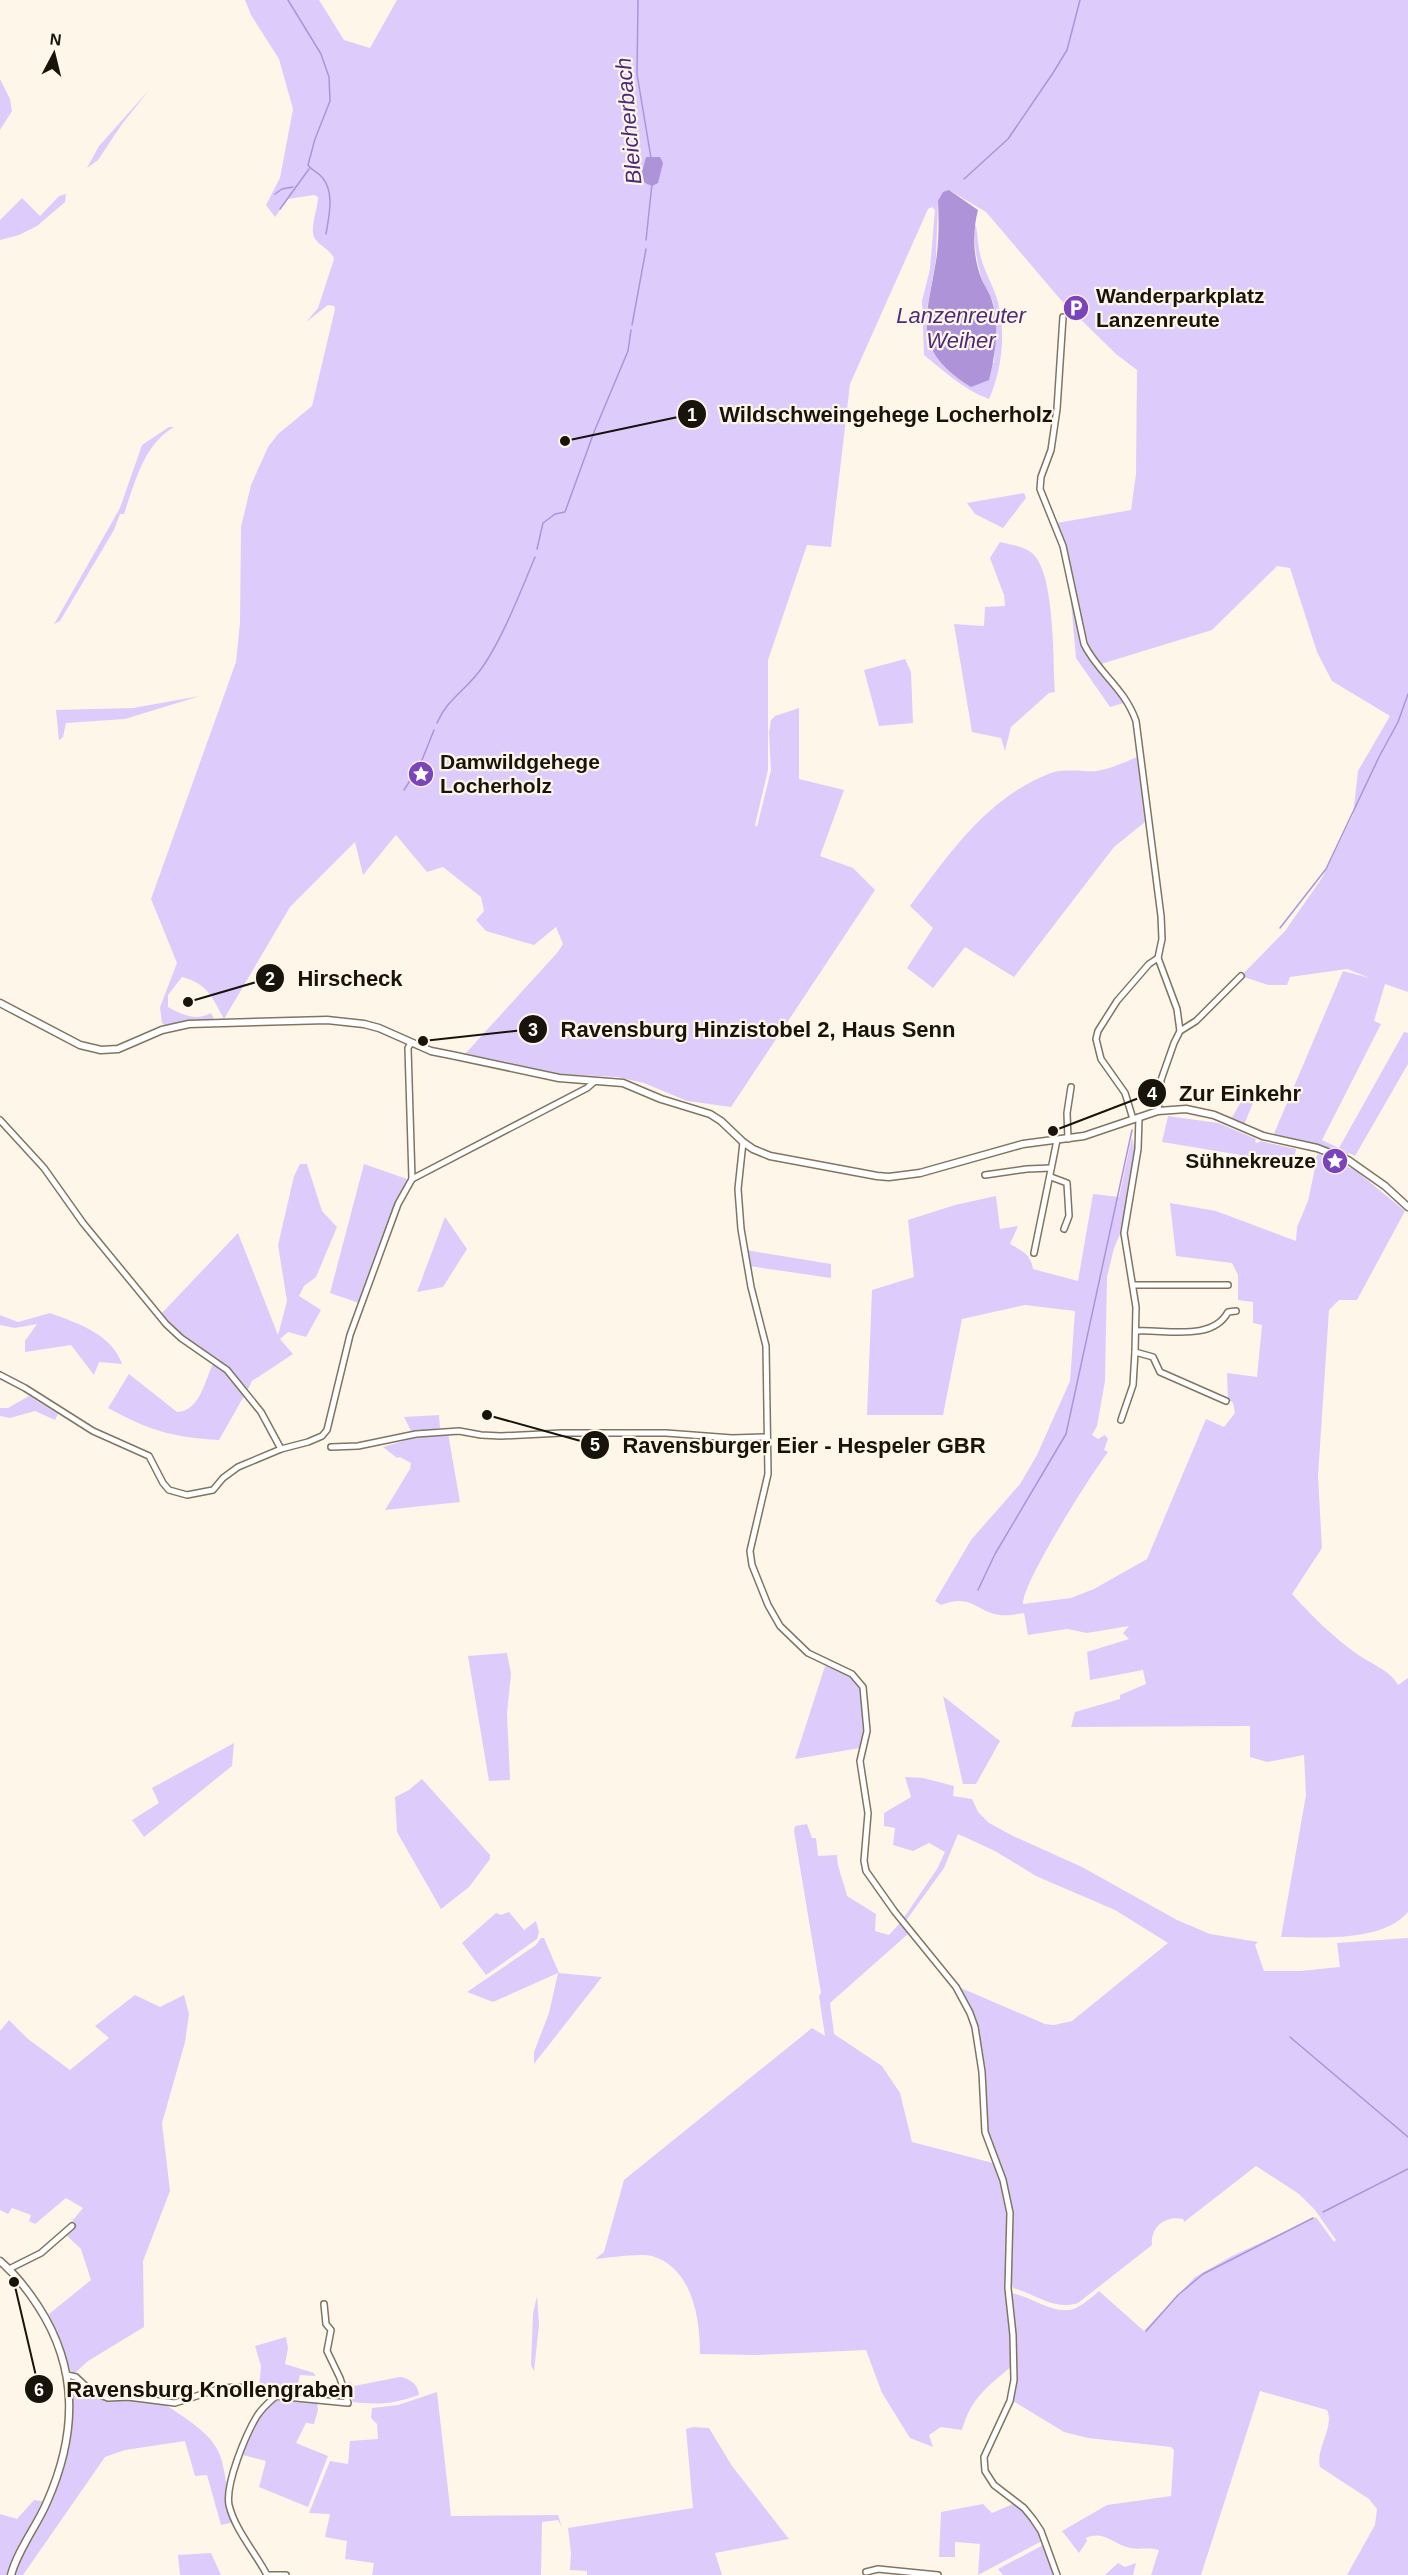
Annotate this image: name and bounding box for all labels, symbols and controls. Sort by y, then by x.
north arrow [24,24,84,84]
text: N [49,30,63,49]
water label: Bleicherbach [611,57,646,185]
place label: Wanderparkplatz Lanzenreute [1096,284,1264,331]
parking icon: Wanderparkplatz Lanzenreute [1061,293,1091,323]
water label: Lanzenreuter Weiher [896,303,1027,353]
callout: Wildschweingehege Locherholz [677,394,1065,434]
text: Wildschweingehege Locherholz [719,402,1053,427]
text: 1 [687,405,697,425]
place label: Damwildgehege Locherholz [440,750,600,797]
place icon: Damwildgehege Locherholz [406,759,436,789]
callout: Hirscheck [255,958,415,998]
text: Hirscheck [297,966,403,991]
text: 2 [265,969,275,989]
callout: Ravensburg Hinzistobel 2, Haus Senn [518,1009,967,1049]
text: Ravensburg Hinzistobel 2, Haus Senn [561,1017,955,1042]
text: 3 [528,1020,538,1040]
callout: Zur Einkehr [1137,1073,1313,1113]
text: Zur Einkehr [1179,1081,1302,1106]
text: 4 [1147,1084,1157,1104]
place icon: Sühnekreuze [1320,1146,1350,1176]
place label: Sühnekreuze [1185,1149,1316,1172]
callout: Ravensburger Eier - Hespeler GBR [580,1425,997,1465]
text: Ravensburger Eier - Hespeler GBR [622,1433,986,1458]
text: 5 [590,1435,600,1455]
callout: Ravensburg Knollengraben [24,2369,365,2409]
text: Ravensburg Knollengraben [66,2377,354,2402]
text: 6 [34,2380,44,2400]

